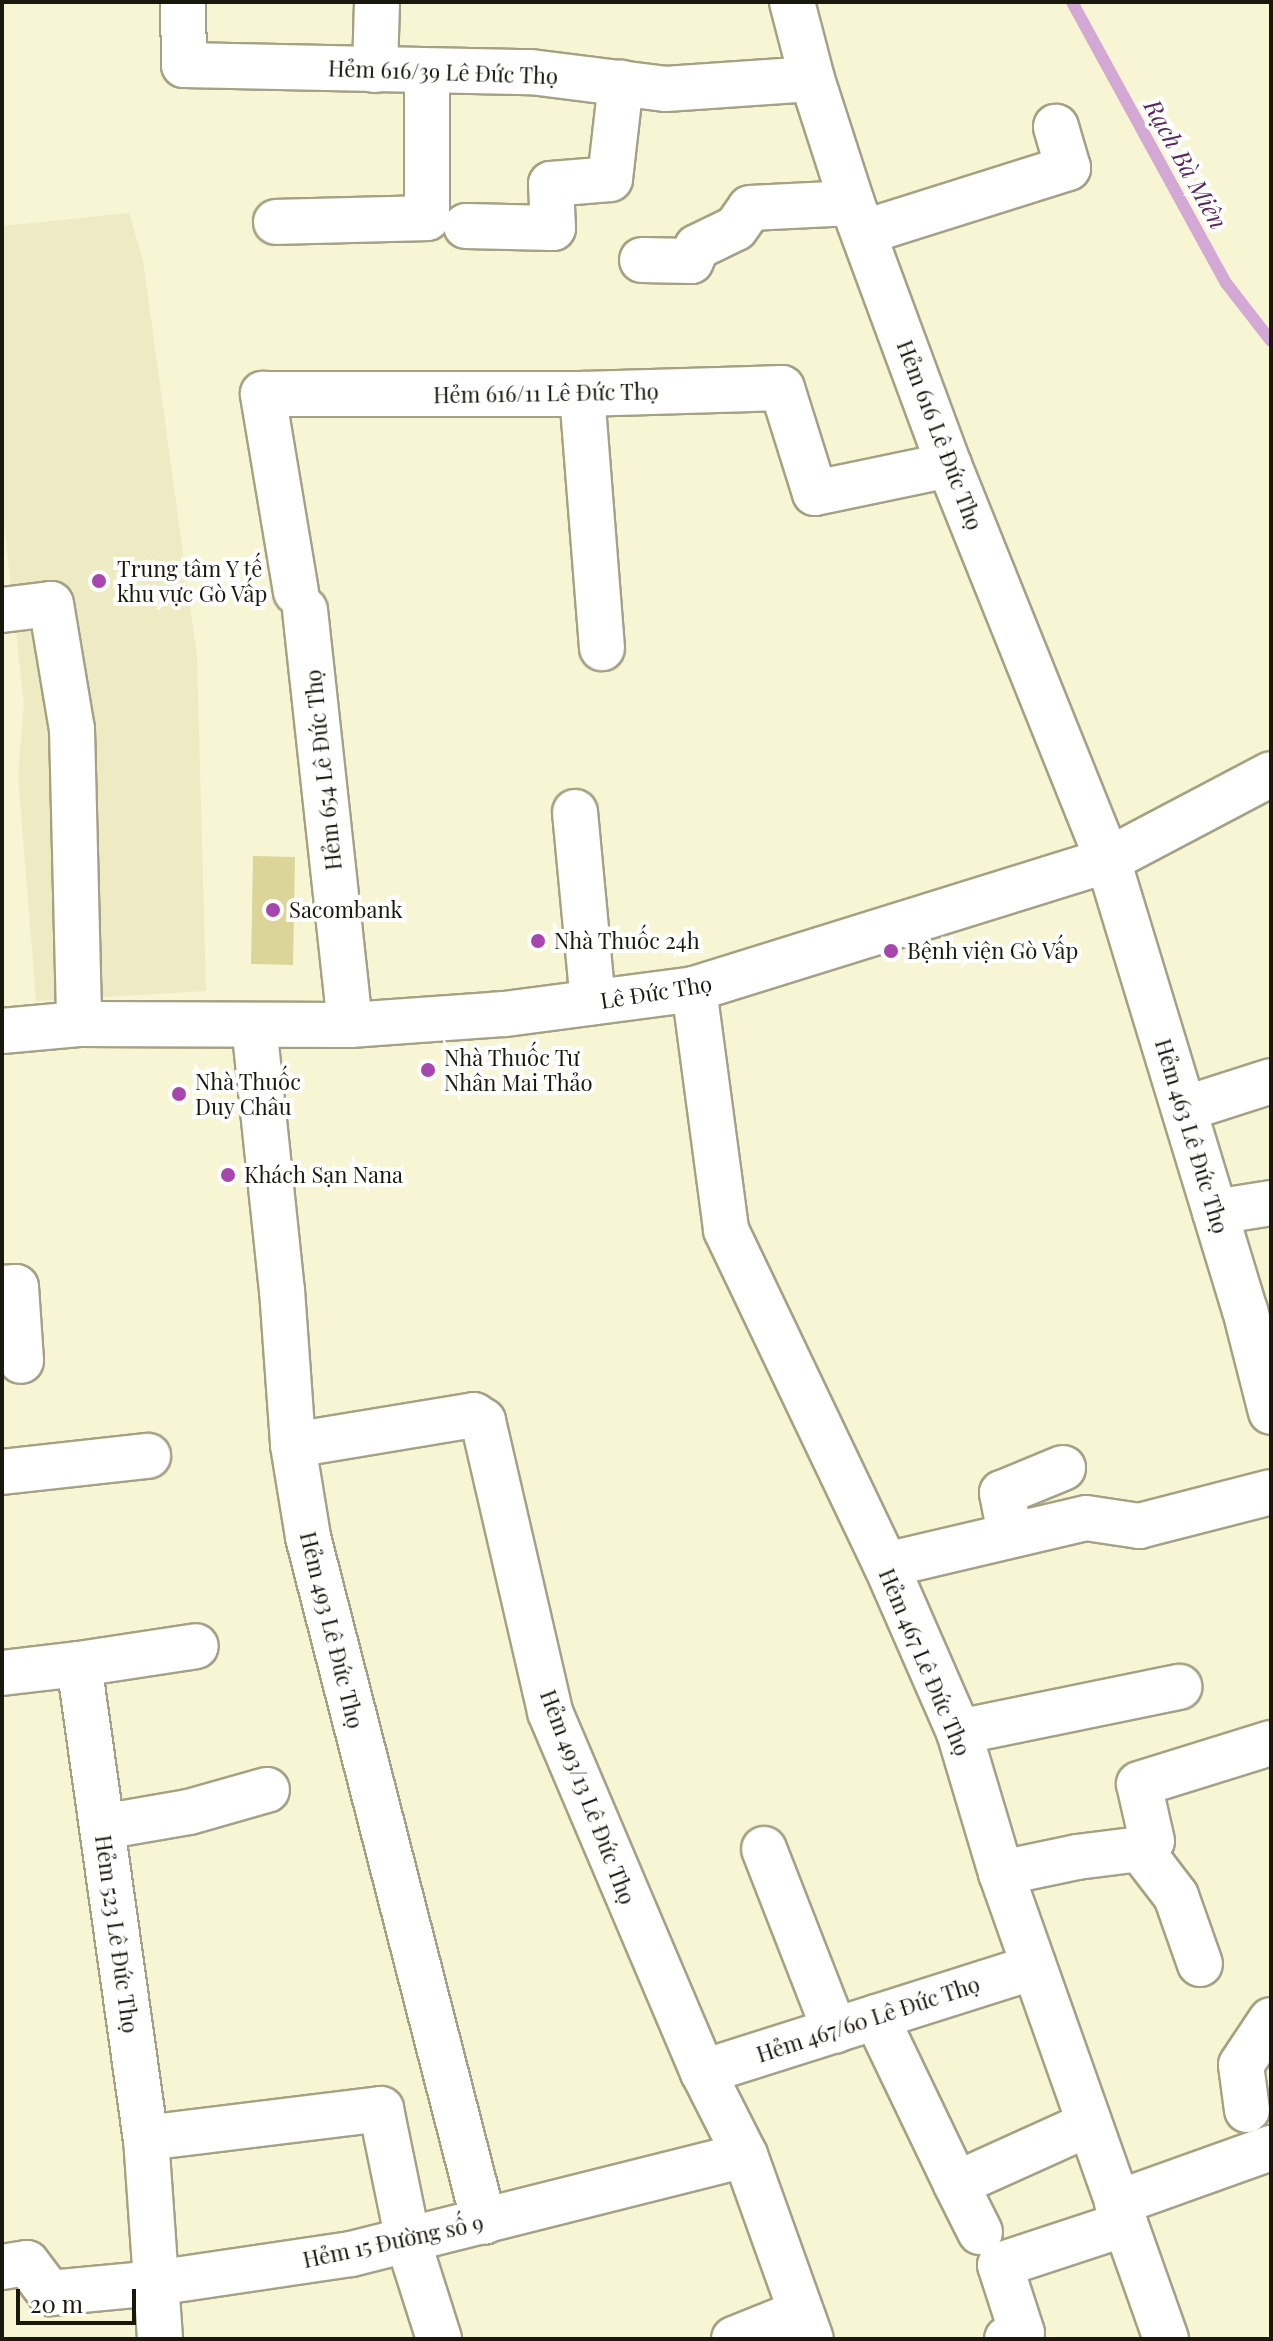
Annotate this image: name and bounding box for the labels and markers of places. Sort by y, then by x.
place label: Trung tâm Y tế khu vực Gò Vấp [117,555,269,606]
marker: Trung tâm Y tế khu vực Gò Vấp [88,570,110,592]
place label: Sacombank [289,897,403,923]
marker: Sacombank [264,901,282,919]
place label: Nhà Thuốc 24h [554,928,700,954]
marker: Nhà Thuốc 24h [529,932,547,950]
place label: Bệnh viện Gò Vấp [907,938,1080,964]
marker: Bệnh viện Gò Vấp [882,942,900,960]
place label: Nhà Thuốc Tư Nhân Mai Thảo [444,1044,593,1096]
marker: Nhà Thuốc Tư Nhân Mai Thảo [419,1061,437,1079]
place label: Nhà Thuốc Duy Châu [195,1068,302,1120]
marker: Nhà Thuốc Duy Châu [170,1085,188,1103]
place label: Khách Sạn Nana [244,1162,403,1188]
marker: Khách Sạn Nana [219,1166,237,1184]

